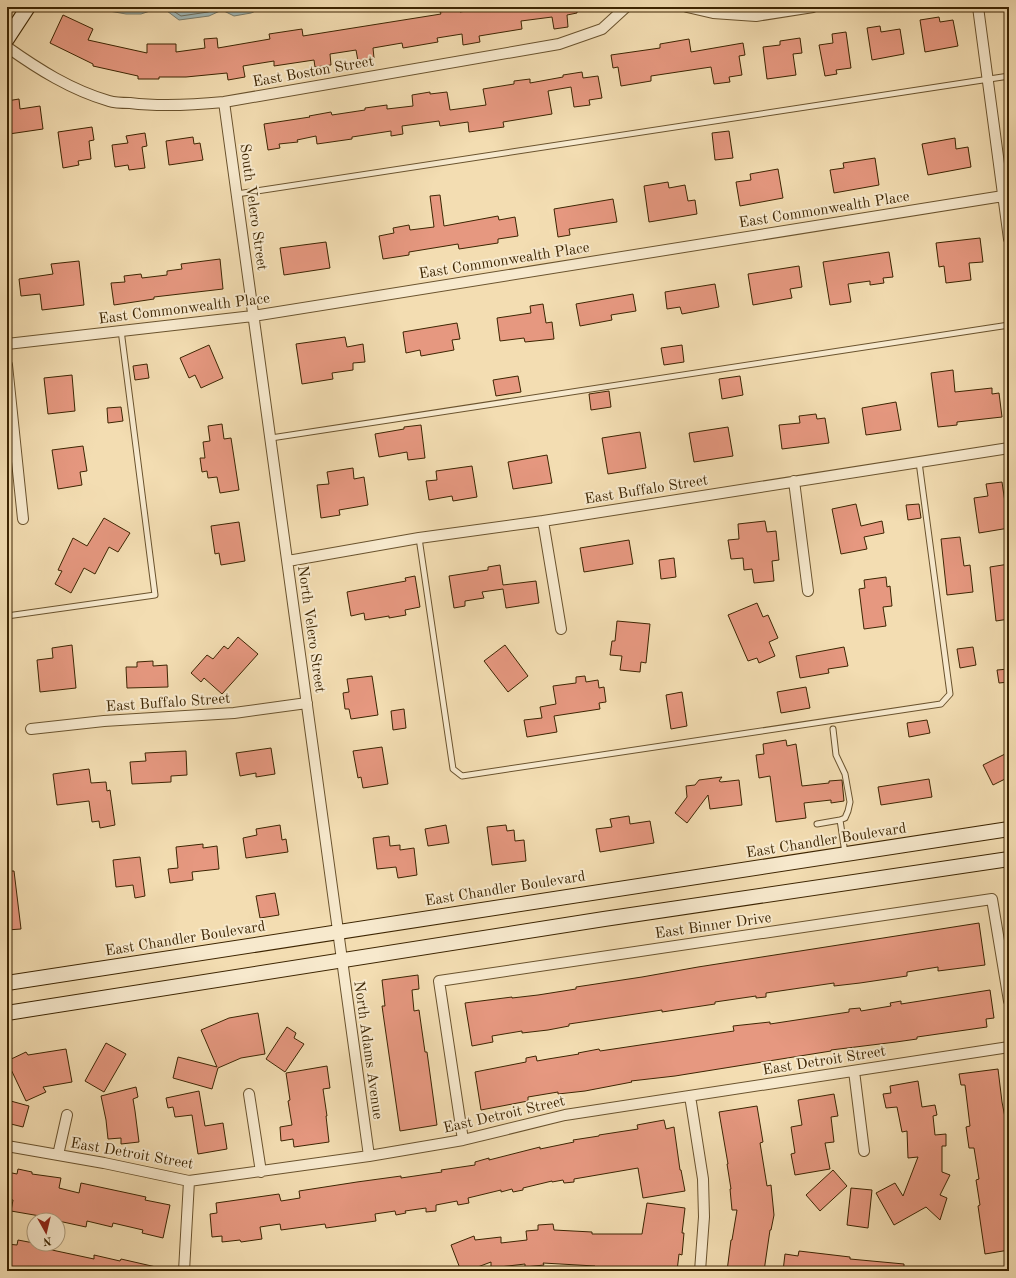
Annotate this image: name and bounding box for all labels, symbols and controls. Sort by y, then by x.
street label: East Boston Street [252,54,375,91]
street label: South Velero Street [236,143,269,272]
street label: East Commonwealth Place [738,190,911,231]
street label: East Commonwealth Place [418,241,591,282]
street label: East Commonwealth Place [98,292,271,327]
street label: East Buffalo Street [583,473,709,508]
street label: North Velero Street [294,565,327,694]
street label: East Buffalo Street [105,692,231,715]
street label: East Chandler Boulevard [745,821,908,862]
street label: East Chandler Boulevard [424,869,587,910]
street label: East Binner Drive [654,911,773,942]
street label: East Chandler Boulevard [104,919,267,960]
street label: North Adams Avenue [350,980,385,1121]
street label: East Detroit Street [762,1044,887,1079]
street label: East Detroit Street [442,1094,567,1137]
street label: East Detroit Street [69,1136,194,1173]
north arrow [26,1212,66,1252]
text: N [42,1234,52,1247]

